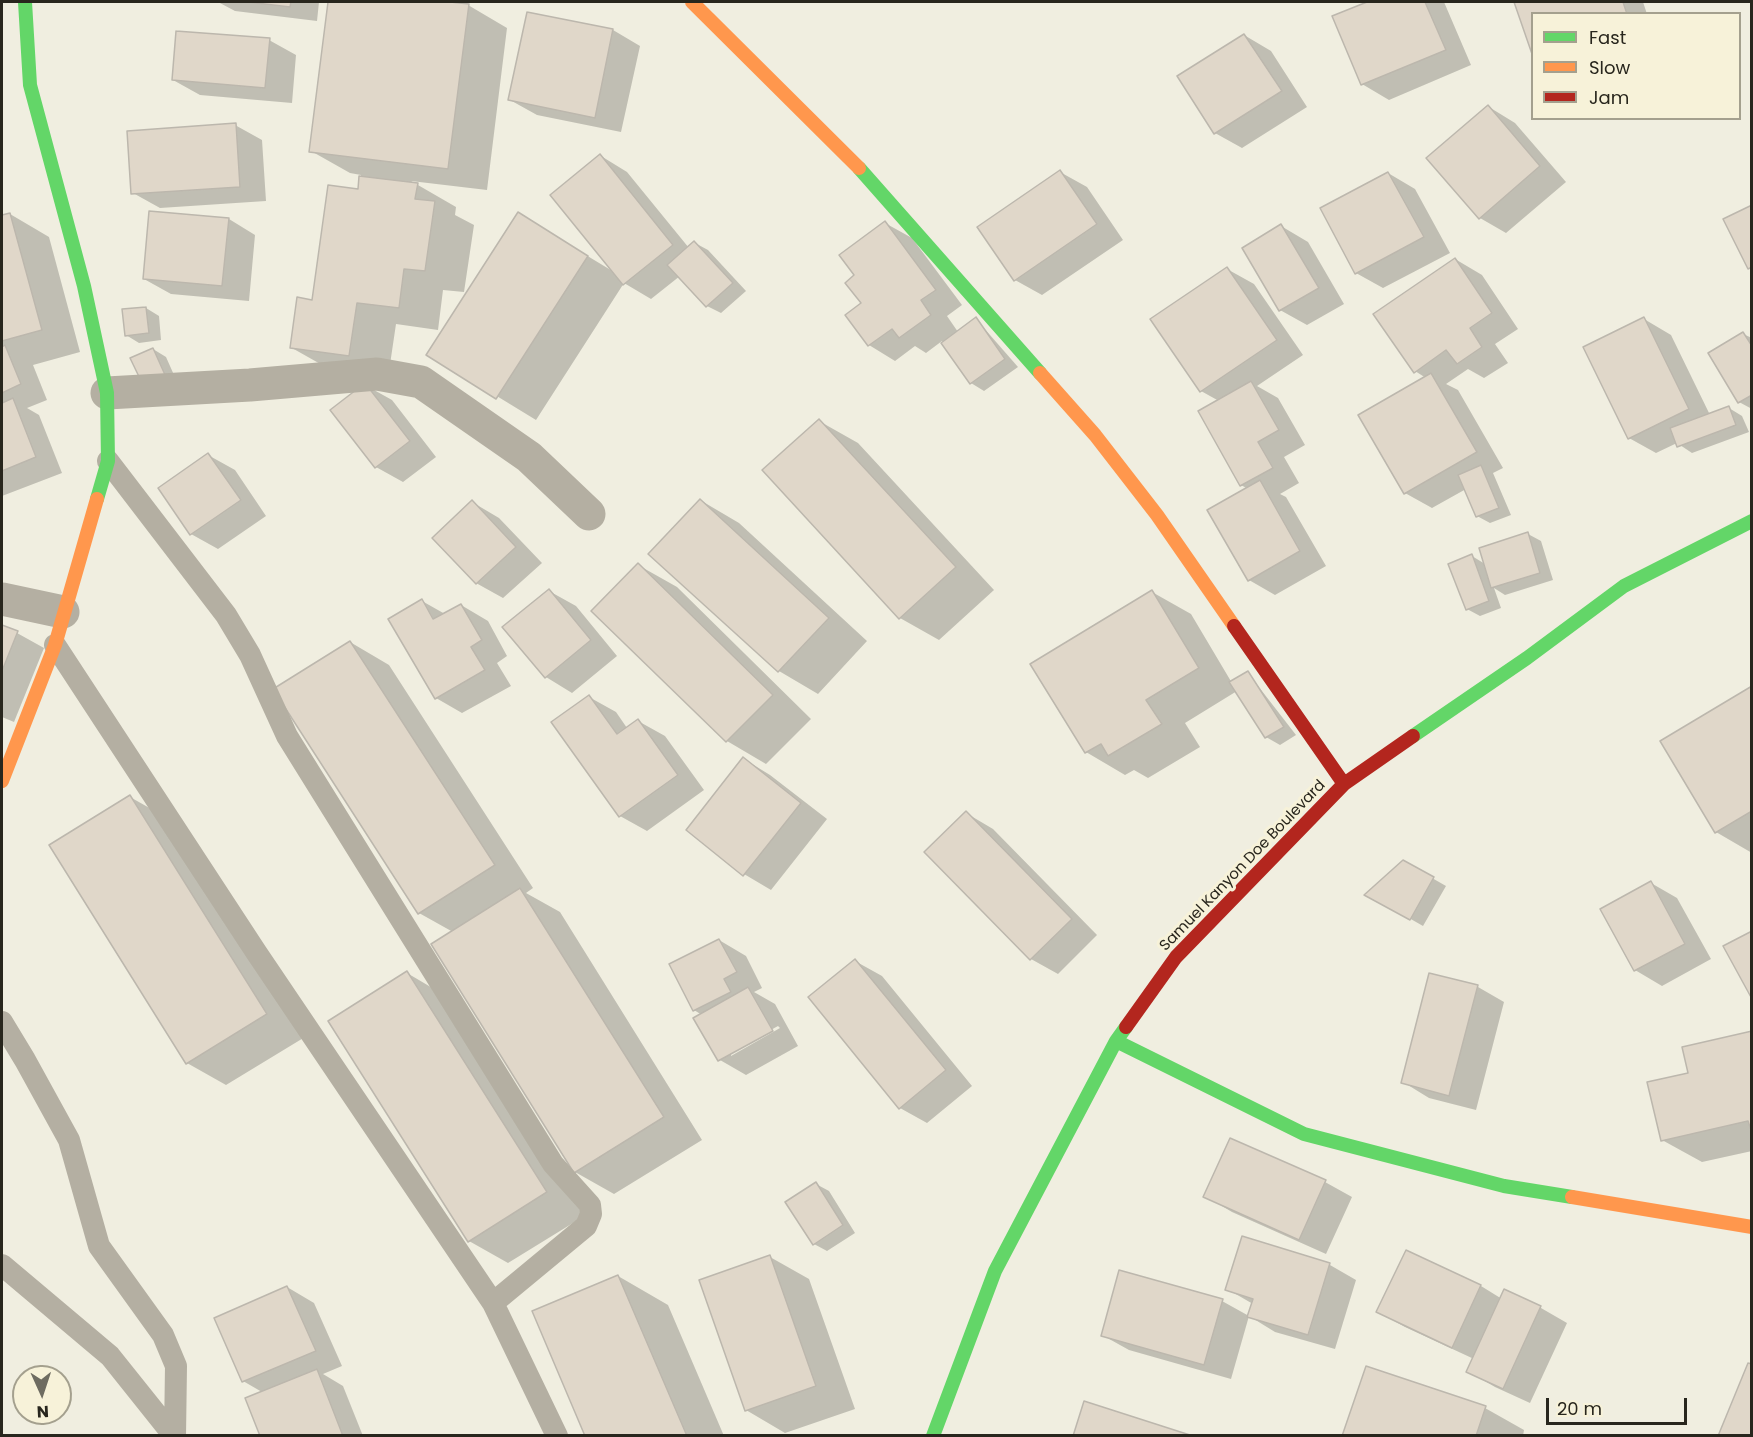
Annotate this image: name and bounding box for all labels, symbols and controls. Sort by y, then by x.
legend [1531,12,1741,120]
text: Fast [1589,25,1626,50]
text: Slow [1589,55,1630,80]
text: Jam [1589,85,1629,110]
street label: Samuel Kanyon Doe Boulevard [1156,777,1330,955]
north arrow [12,1365,72,1425]
scale bar [1549,1386,1690,1424]
text: 20 m [1557,1396,1602,1421]
text: N [36,1400,49,1423]

